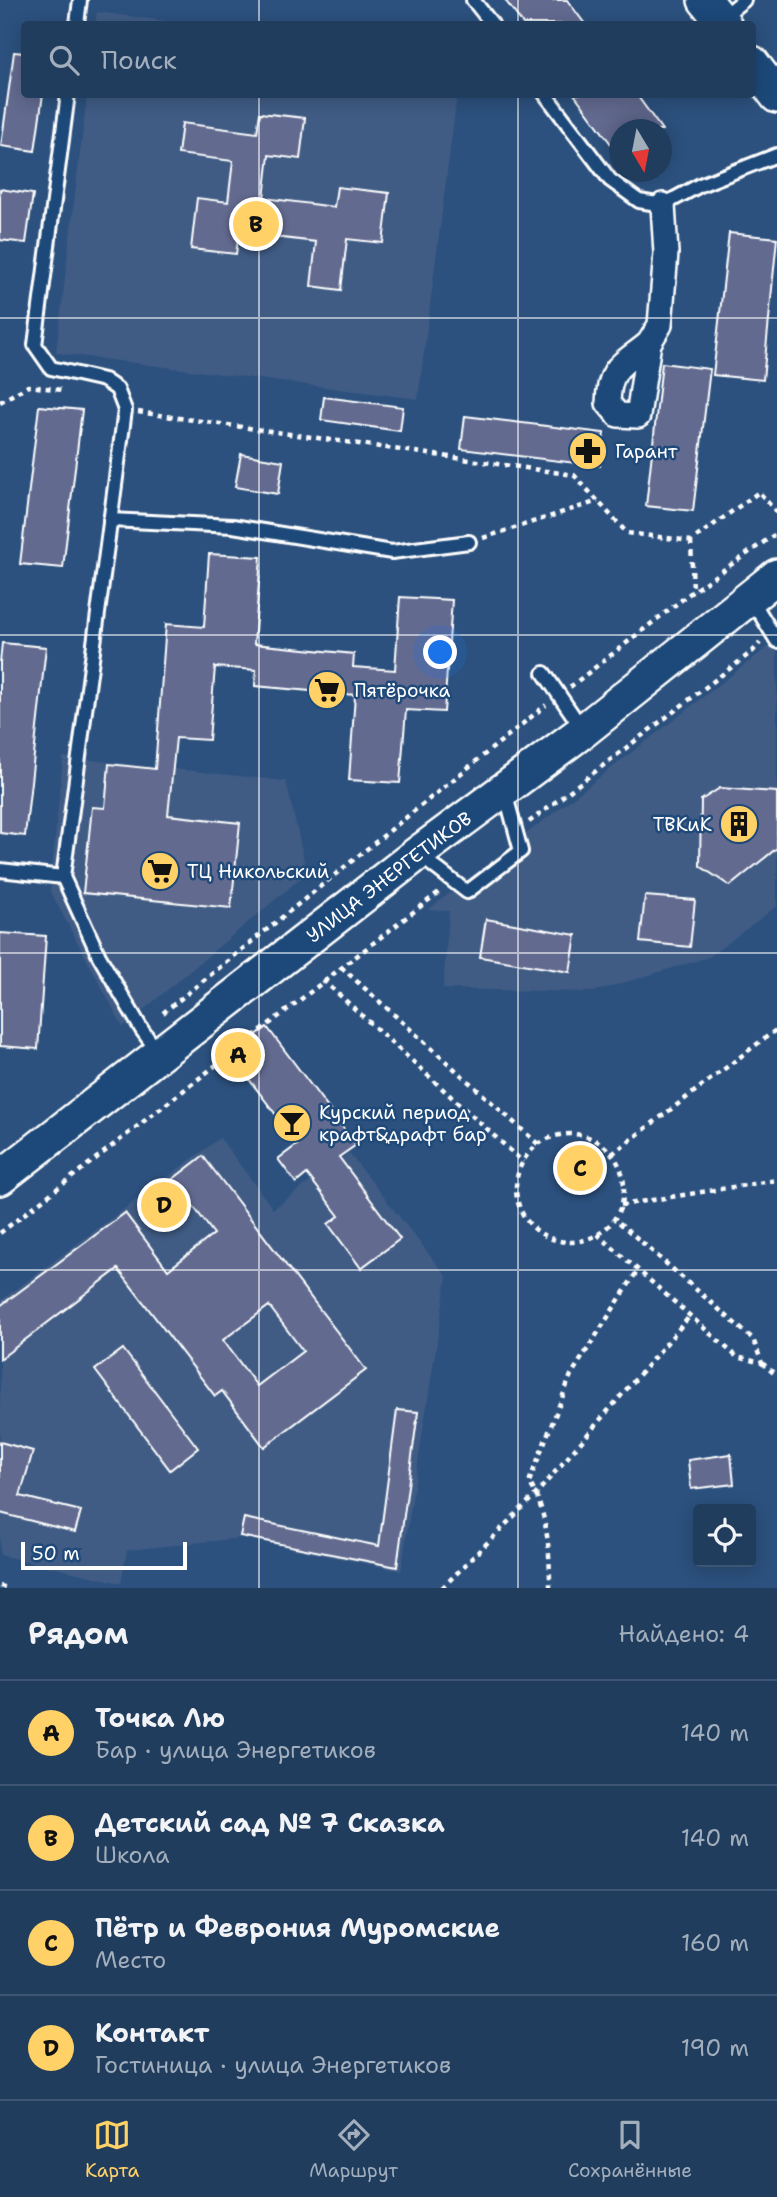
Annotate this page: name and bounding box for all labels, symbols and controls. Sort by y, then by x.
search box [21,21,756,98]
icon: search [45,41,83,79]
text: Поиск [101,42,177,77]
north arrow [609,119,672,182]
pin: B [233,198,279,250]
pharmacy icon: Гарант [567,430,609,472]
place label: Гарант [615,439,678,464]
your location [423,635,457,669]
supermarket icon: Пятёрочка [306,669,348,711]
place label: Пятёрочка [354,678,450,703]
building icon: ТВКиК [718,803,760,845]
street label: УЛИЦА ЭНЕРГЕТИКОВ [301,806,477,948]
place label: ТВКиК [653,812,712,837]
supermarket icon: ТЦ Никольский [139,850,181,892]
place label: ТЦ Никольский [187,859,329,884]
pin: A [215,1029,261,1081]
place label: Курский период крафт&драфт бар [319,1100,487,1147]
bar icon: Курский период крафт&драфт бар [271,1102,313,1144]
pin: C [557,1142,603,1194]
pin: D [141,1179,187,1231]
map controls [693,1504,756,1567]
button: locate [693,1504,756,1567]
scale bar [21,1539,187,1571]
text: 50 m [32,1541,80,1566]
text: Рядом [28,1613,128,1654]
text: Найдено: 4 [619,1619,749,1649]
text: Точка Лю [95,1700,225,1735]
text: A [42,1718,60,1748]
text: 140 m [681,1718,749,1748]
text: Бар · улица Энергетиков [95,1735,376,1765]
text: Детский сад № 7 Сказка [95,1805,445,1840]
text: B [44,1823,58,1853]
text: 140 m [681,1823,749,1853]
text: Школа [95,1840,170,1870]
text: Пётр и Феврония Муромские [95,1910,500,1945]
text: C [44,1928,58,1958]
text: 160 m [681,1928,749,1958]
text: Место [95,1945,166,1975]
text: Контакт [95,2015,209,2050]
text: D [43,2033,59,2063]
text: 190 m [681,2033,749,2063]
text: Гостиница · улица Энергетиков [95,2050,451,2080]
tab: Карта [85,2116,139,2183]
tab: Маршрут [309,2116,398,2183]
tab: Сохранённые [568,2116,692,2183]

